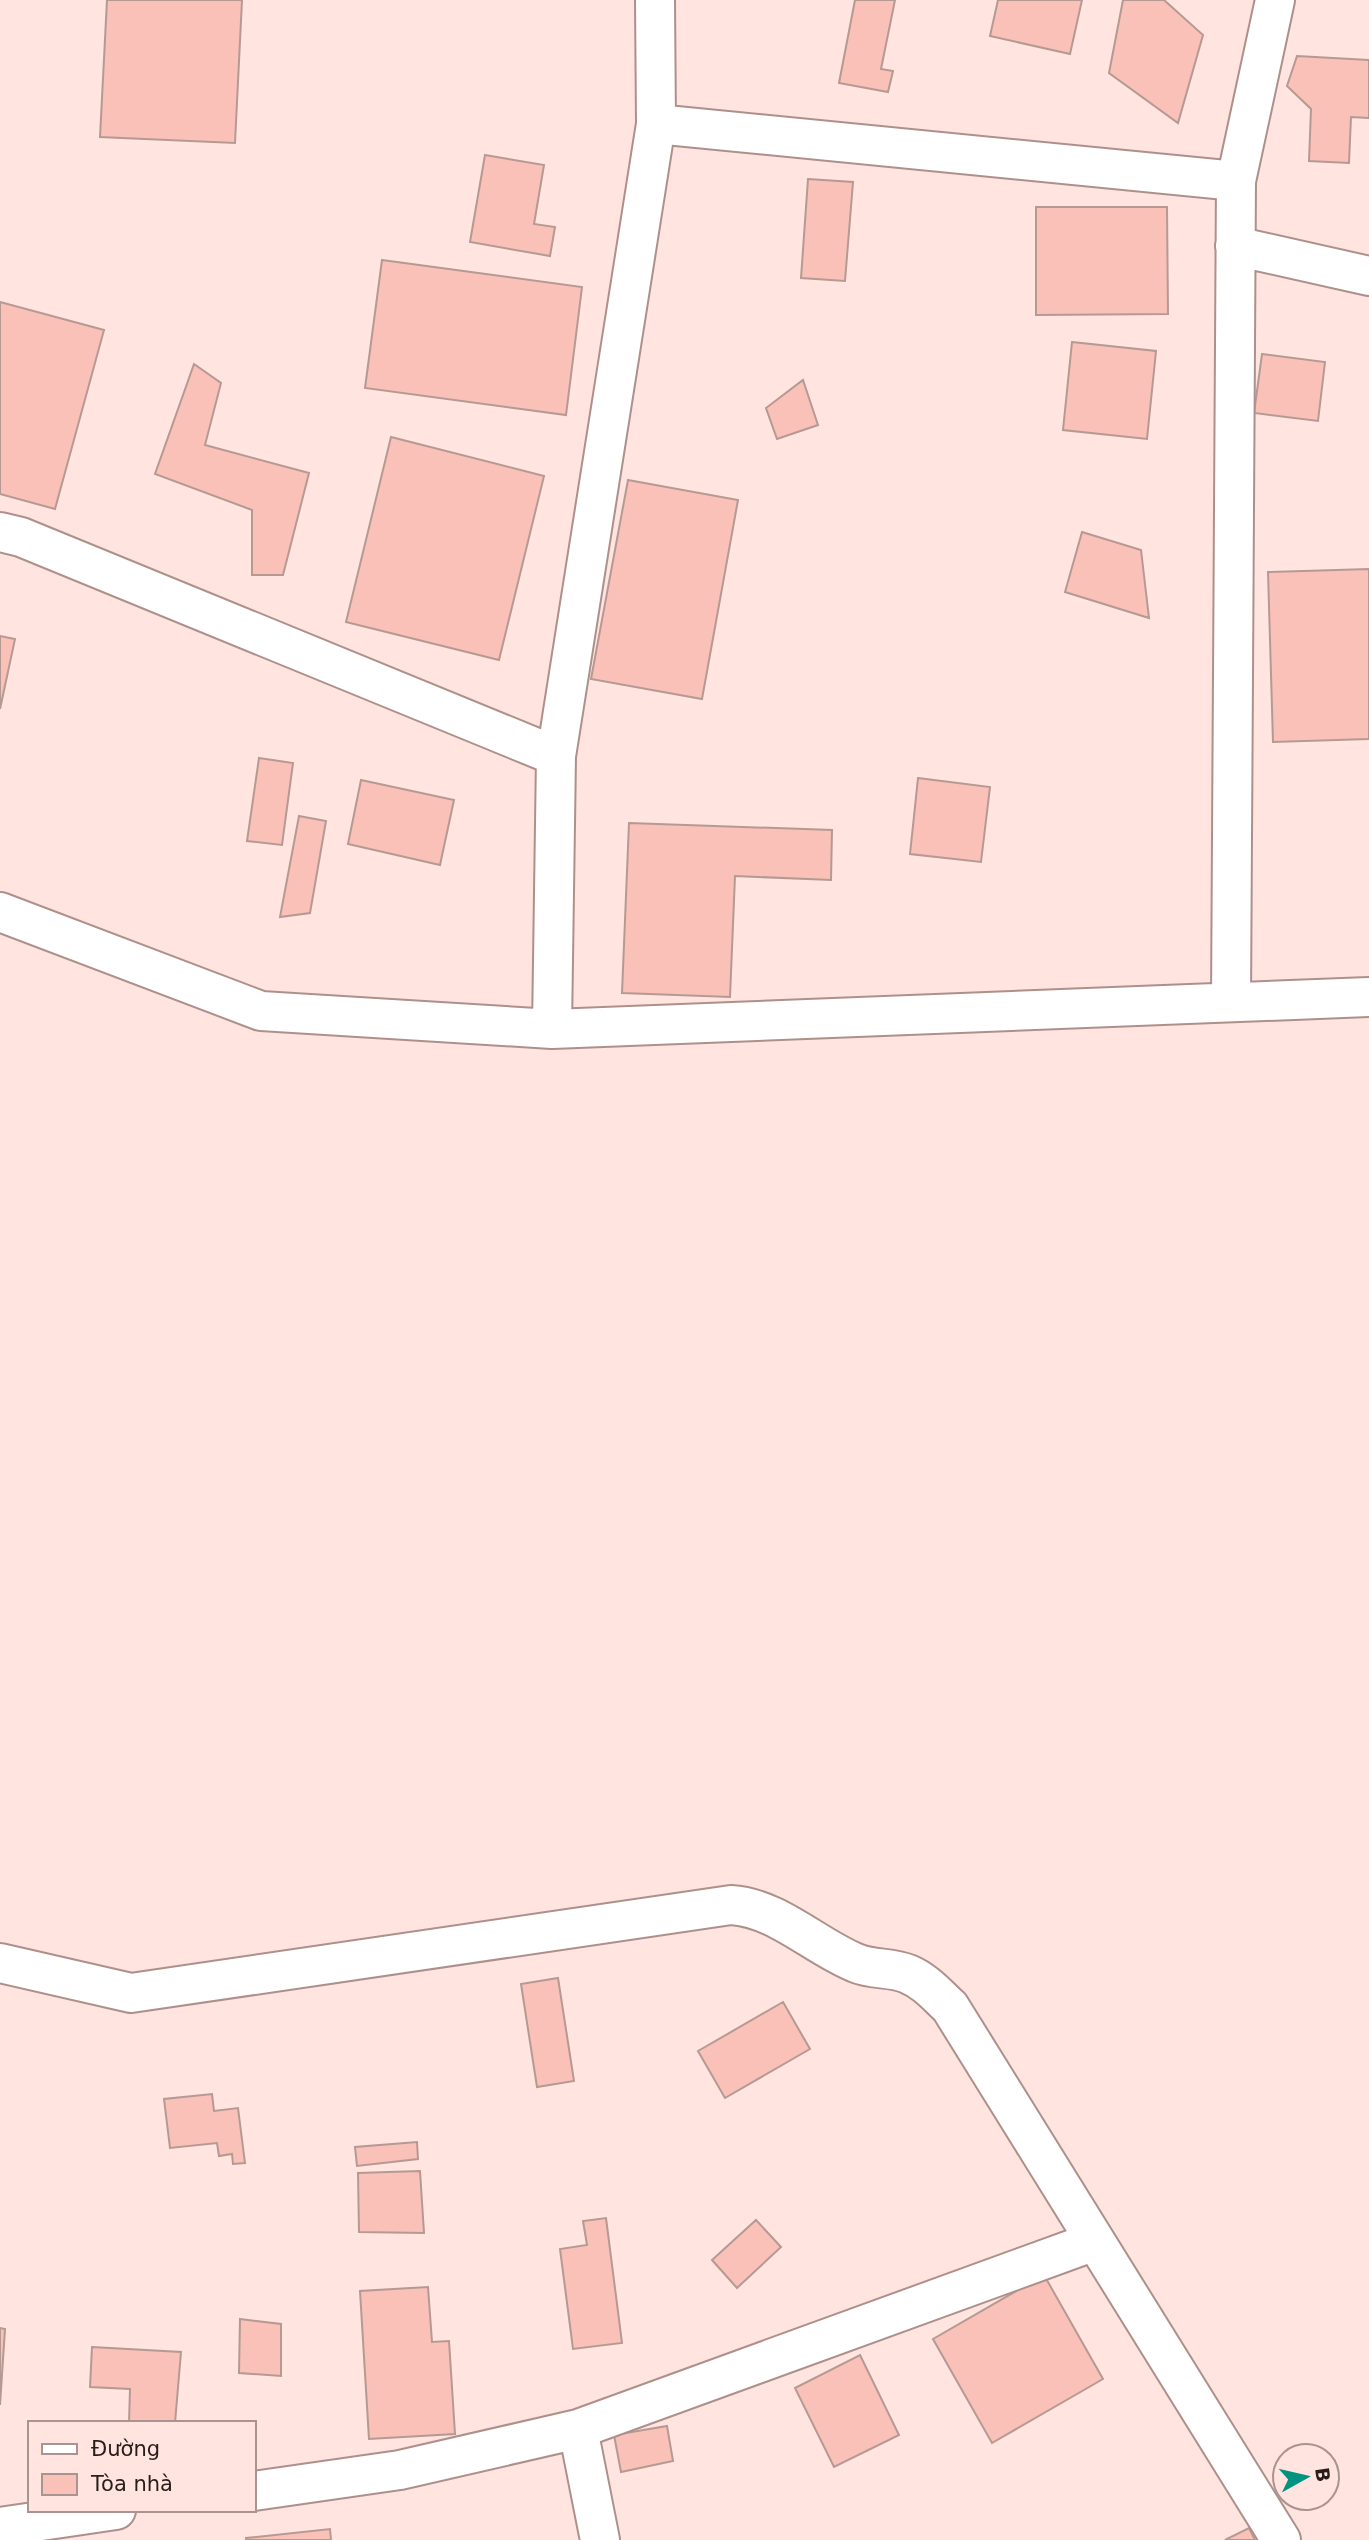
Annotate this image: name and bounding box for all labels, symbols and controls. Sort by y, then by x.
legend [28,2421,256,2512]
text: Đường [91,2437,160,2461]
north arrow [1271,2442,1341,2512]
text: B [1311,2466,1335,2483]
text: Tòa nhà [90,2472,173,2496]

